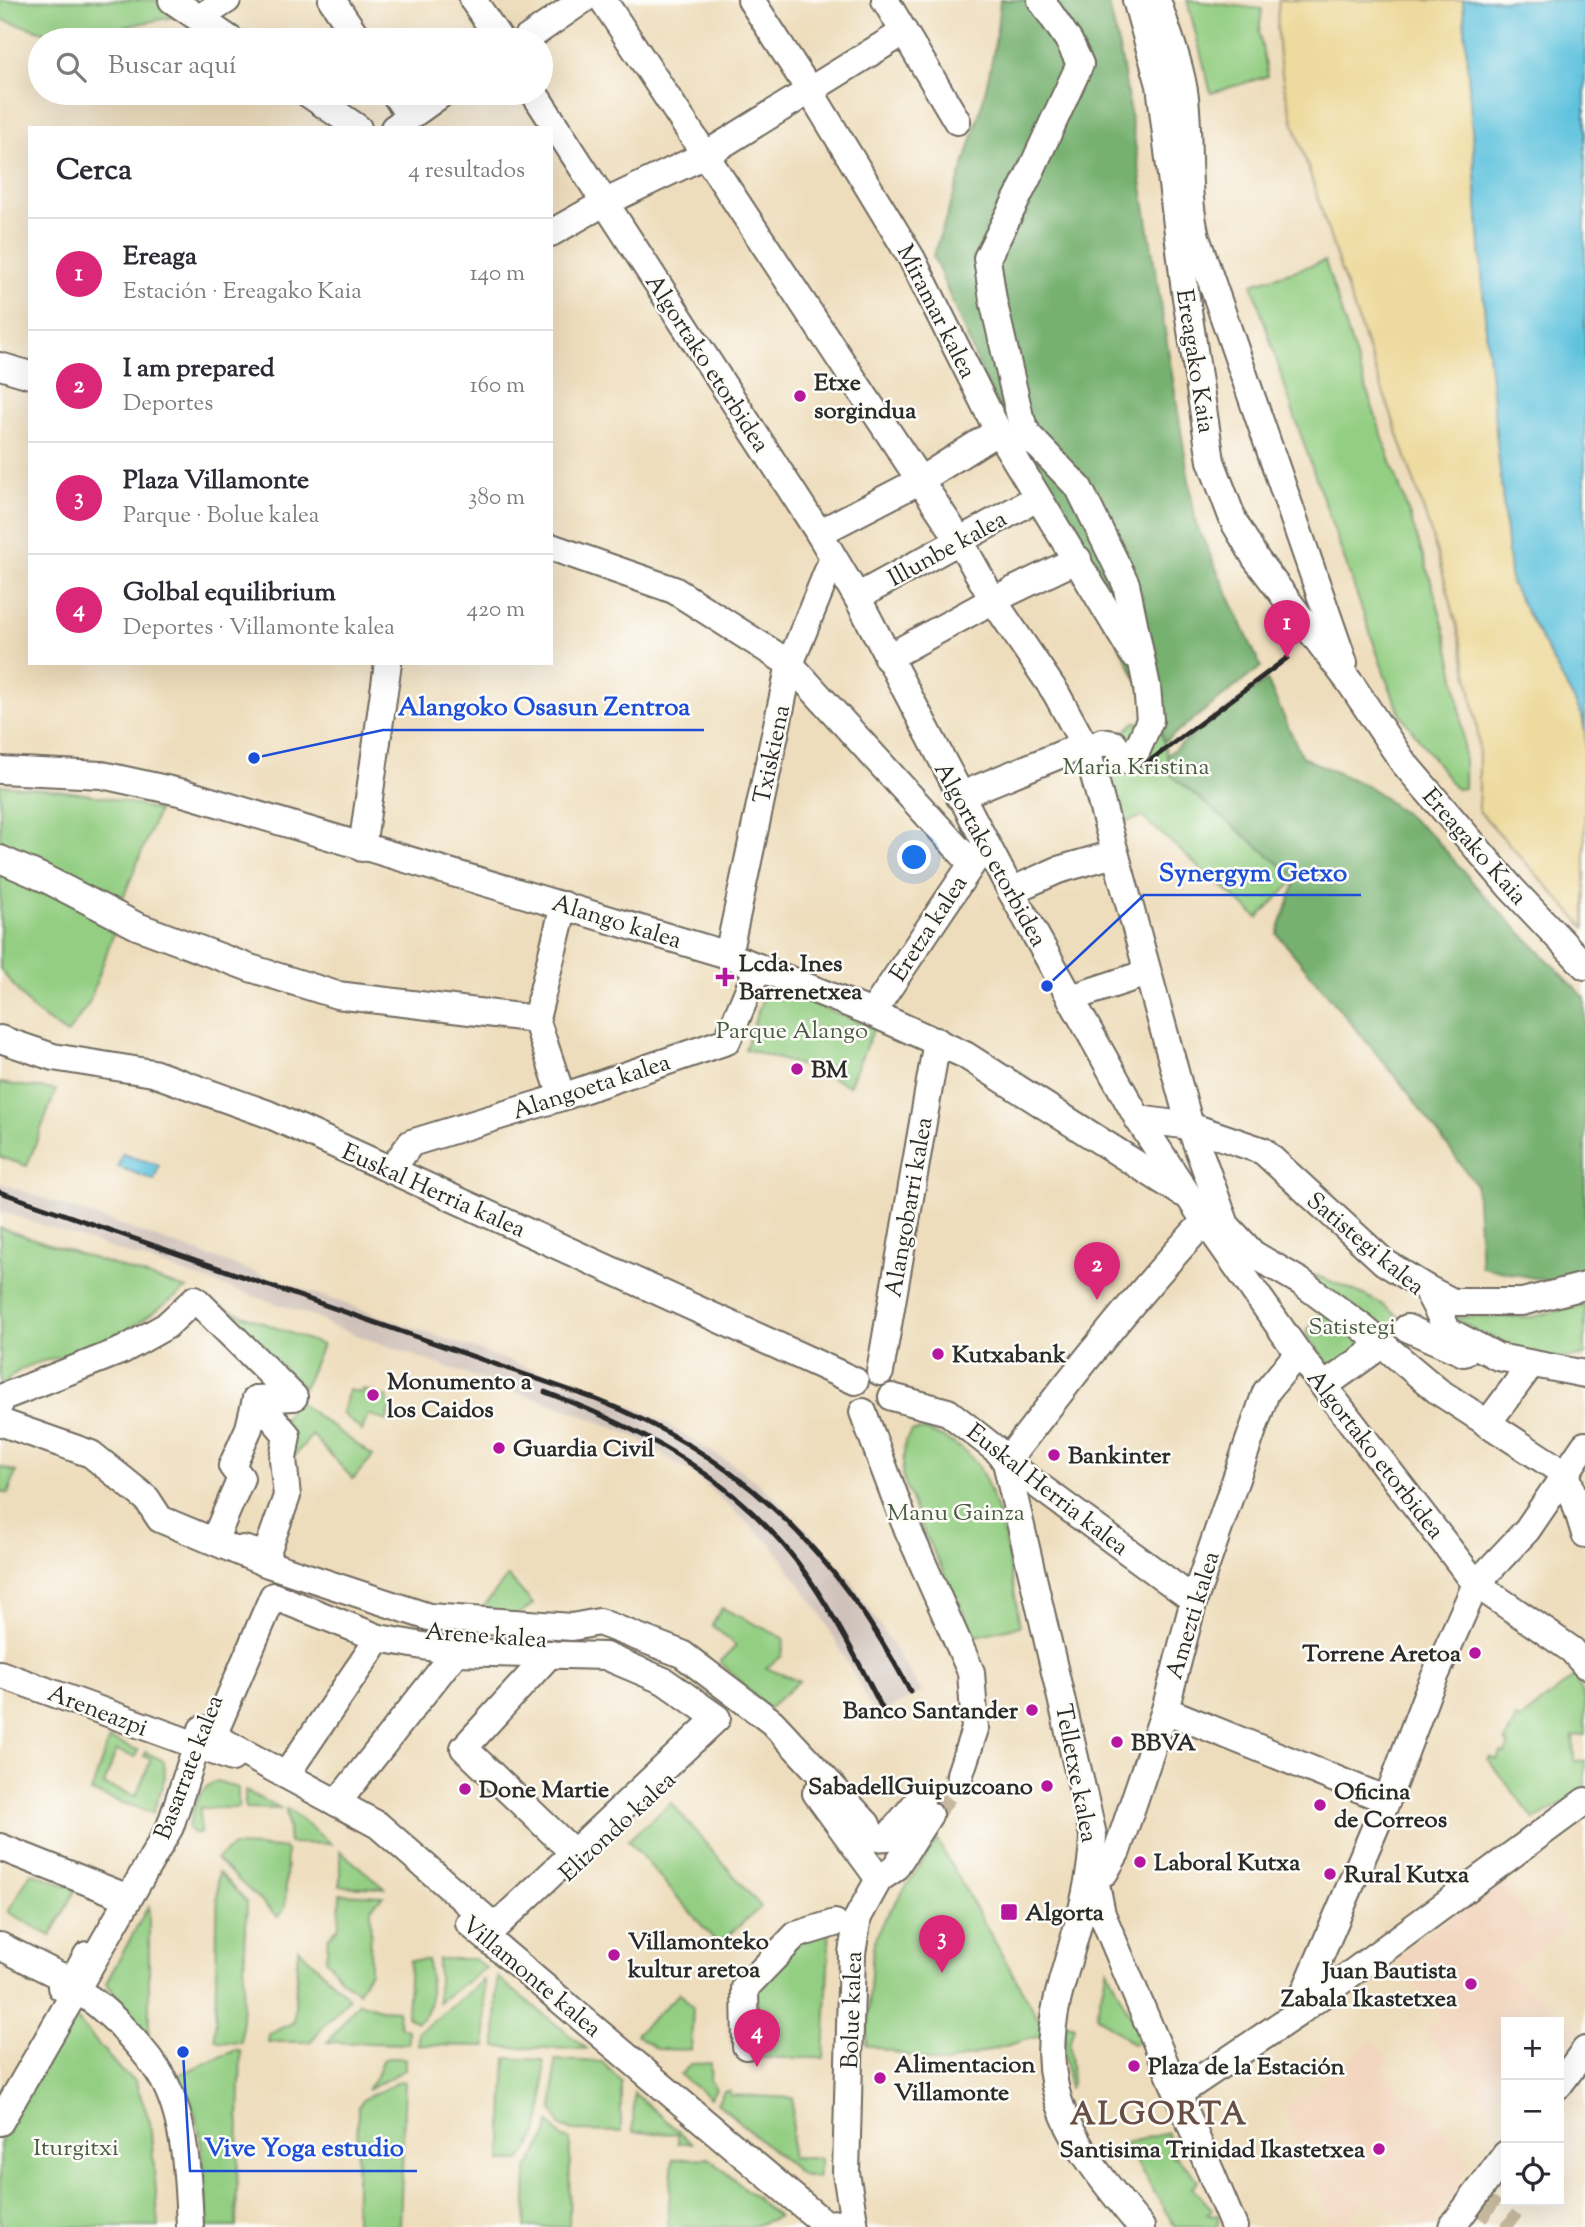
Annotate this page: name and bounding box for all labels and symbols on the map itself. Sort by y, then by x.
street label: Miramar kalea [887,239,984,385]
street label: Algortako etorbidea [636,268,777,460]
street label: Ereagako Kaia [1166,287,1222,436]
place label: Etxe sorgindua [814,367,917,429]
marker: Etxe sorgindua [792,388,808,404]
street label: Illunbe kalea [882,503,1014,596]
pin: 1 [1264,600,1310,658]
callout: Alangoko Osasun Zentroa [383,683,704,730]
text: Alangoko Osasun Zentroa [398,690,690,727]
street label: Txiskiena [746,702,800,807]
park label: Maria Kristina [1062,751,1210,785]
street label: Algortako etorbidea [924,756,1054,953]
street label: Ereagako Kaia [1413,781,1534,913]
your location [897,840,931,874]
callout: Synergym Getxo [1144,848,1361,895]
text: Synergym Getxo [1159,856,1347,893]
street label: Eretza kalea [883,869,977,989]
street label: Alango kalea [547,887,685,959]
place label: Lcda. Ines Barrenetxea [739,948,863,1010]
marker: Lcda. Ines Barrenetxea [717,969,733,985]
park label: Parque Alango [716,1015,868,1049]
street label: Alangoeta kalea [508,1046,675,1129]
place label: BM [811,1054,849,1088]
marker: BM [789,1061,805,1077]
street label: Alangobarri kalea [877,1115,943,1300]
street label: Euskal Herria kalea [336,1136,530,1248]
street label: Satistegi kalea [1298,1185,1431,1304]
pin: 2 [1074,1242,1120,1300]
park label: Satistegi [1308,1311,1396,1345]
place label: Kutxabank [952,1339,1067,1373]
marker: Kutxabank [930,1346,946,1362]
street label: Algortako etorbidea [1298,1363,1451,1547]
place label: Monumento a los Caidos [387,1366,533,1428]
marker: Monumento a los Caidos [365,1387,381,1403]
street label: Euskal Herria kalea [958,1416,1135,1565]
place label: Guardia Civil [513,1433,655,1467]
marker: Guardia Civil [491,1440,507,1456]
place label: Bankinter [1068,1440,1172,1474]
marker: Bankinter [1046,1447,1062,1463]
park label: Manu Gainza [887,1497,1025,1531]
street label: Amezti kalea [1158,1547,1230,1684]
street label: Arene kalea [424,1616,548,1658]
place label: Torrene Aretoa [1302,1638,1462,1672]
marker: Torrene Aretoa [1467,1645,1483,1661]
street label: Areneazpi [42,1677,152,1747]
street label: Basarrate kalea [147,1690,233,1845]
place label: Banco Santander [843,1695,1019,1729]
street label: Telletxe kalea [1045,1701,1105,1846]
marker: Banco Santander [1024,1702,1040,1718]
place label: BBVA [1131,1727,1197,1761]
marker: BBVA [1109,1734,1125,1750]
street label: Elizondo kalea [552,1764,684,1891]
place label: SabadellGuipuzcoano [808,1771,1033,1805]
place label: Done Martie [479,1774,609,1808]
place label: Oficina de Correos [1334,1776,1447,1838]
marker: SabadellGuipuzcoano [1039,1778,1055,1794]
marker: Done Martie [457,1781,473,1797]
marker: Oficina de Correos [1312,1797,1328,1813]
place label: Laboral Kutxa [1154,1847,1301,1881]
marker: Laboral Kutxa [1132,1854,1148,1870]
place label: Rural Kutxa [1344,1859,1470,1893]
marker: Rural Kutxa [1322,1866,1338,1882]
place label: Algorta [1025,1897,1105,1931]
marker: Algorta [999,1902,1019,1922]
street label: Villamonte kalea [453,1909,608,2046]
pin: 3 [919,1915,965,1973]
place label: Villamonteko kultur aretoa [627,1926,769,1988]
marker: Villamonteko kultur aretoa [606,1947,622,1963]
street label: Bolue kalea [834,1951,872,2069]
place label: Juan Bautista Zabala Ikastetxea [1281,1955,1458,2017]
marker: Juan Bautista Zabala Ikastetxea [1463,1976,1479,1992]
pin: 4 [734,2009,780,2067]
place label: Alimentacion Villamonte [894,2049,1036,2111]
place label: Plaza de la Estación [1148,2051,1346,2085]
marker: Plaza de la Estación [1126,2058,1142,2074]
marker: Alimentacion Villamonte [872,2070,888,2086]
district label: ALGORTA [1070,2093,1248,2139]
callout: Vive Yoga estudio [190,2124,417,2171]
text: Vive Yoga estudio [204,2131,404,2168]
park label: Iturgitxi [33,2132,119,2166]
place label: Santisima Trinidad Ikastetxea [1059,2134,1366,2168]
marker: Santisima Trinidad Ikastetxea [1371,2141,1387,2157]

